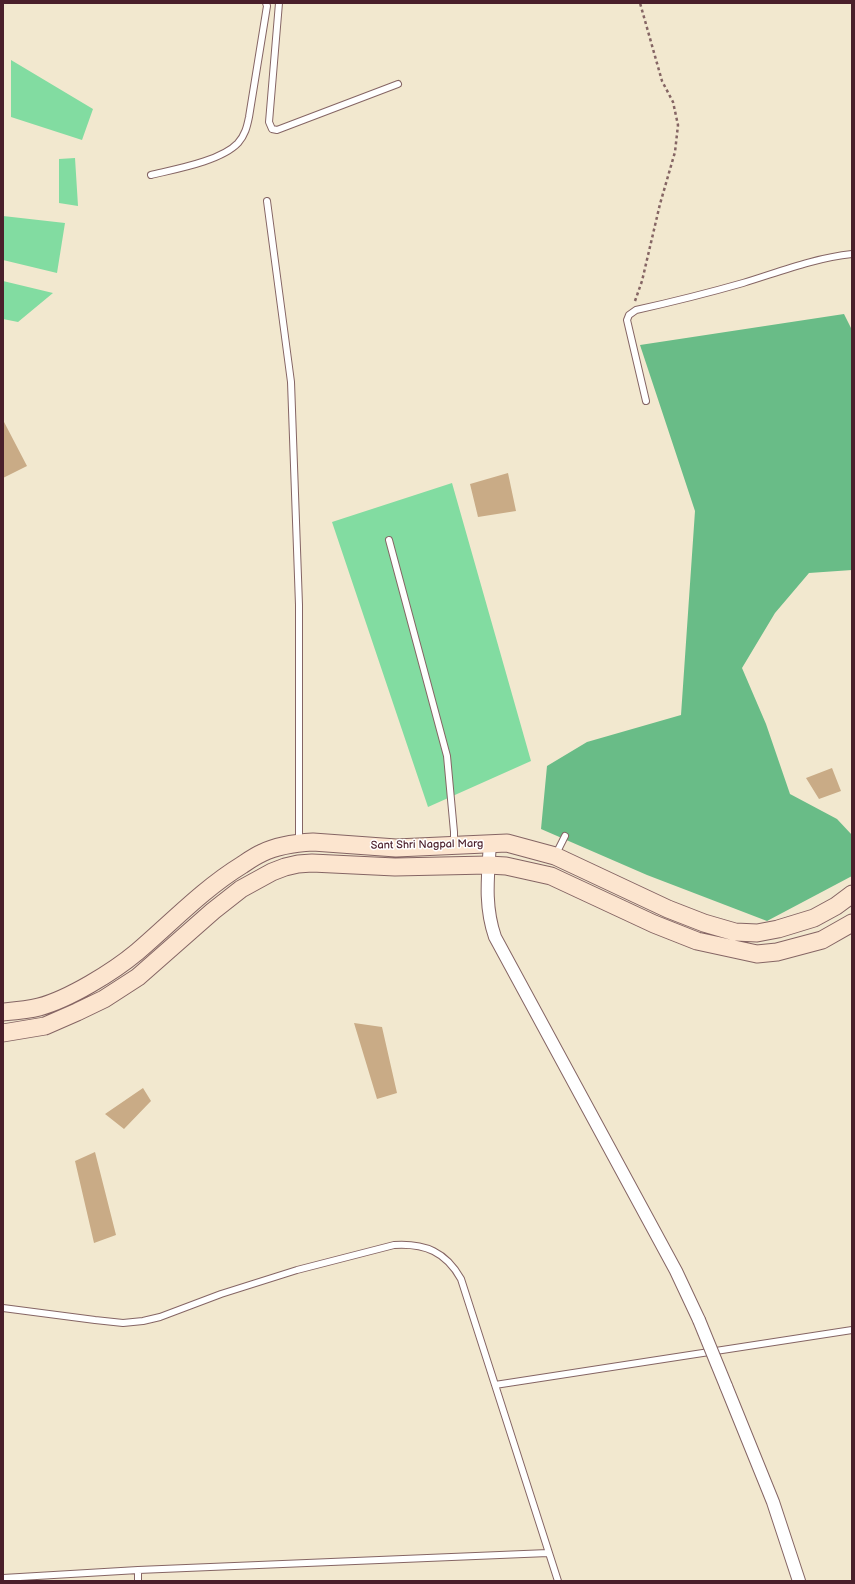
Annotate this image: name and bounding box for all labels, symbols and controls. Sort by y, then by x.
street label: Sant Shri Nagpal Marg [371,837,483,853]

